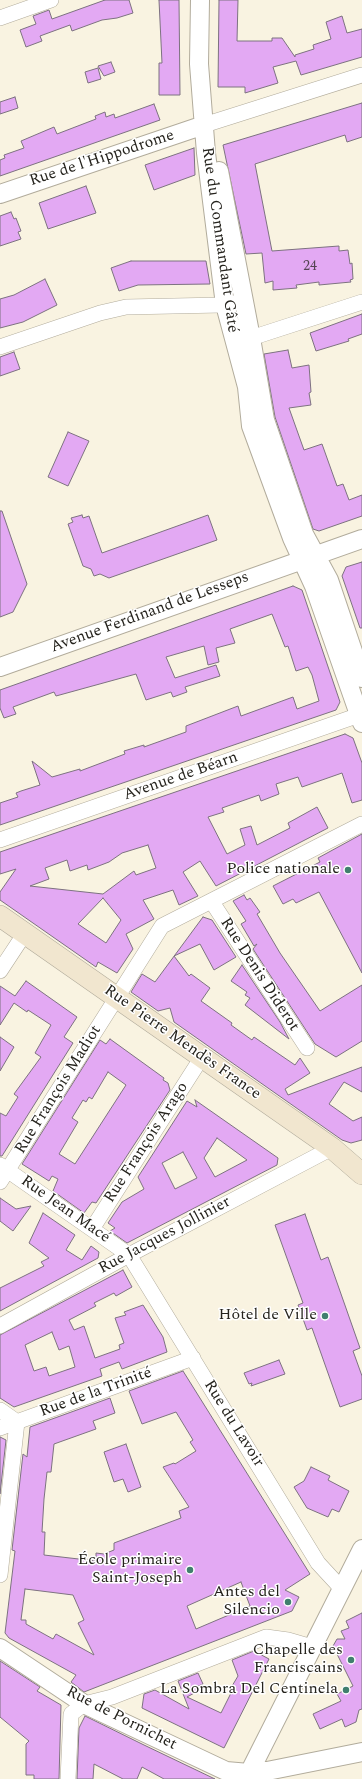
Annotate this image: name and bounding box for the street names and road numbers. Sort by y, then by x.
street label: Rue de l'Hippodrome [27,127,177,191]
street label: Rue du Commandant Gâté [196,146,242,334]
street label: Avenue Ferdinand de Lesseps [48,568,252,658]
street label: Avenue de Béarn [121,748,241,806]
street label: Rue Denis Diderot [215,915,303,1035]
street label: Rue Pierre Mendès France [100,981,264,1105]
street label: Rue François Madiot [12,1022,106,1158]
street label: Rue François Arago [101,1079,193,1207]
street label: Rue Jean Macé [17,1172,113,1248]
street label: Rue Jacques Jollinier [96,1193,234,1279]
street label: Rue de la Trinité [37,1364,155,1422]
street label: Rue du Lavoir [199,1377,267,1471]
street label: Rue de Pornichet [63,1683,179,1755]

